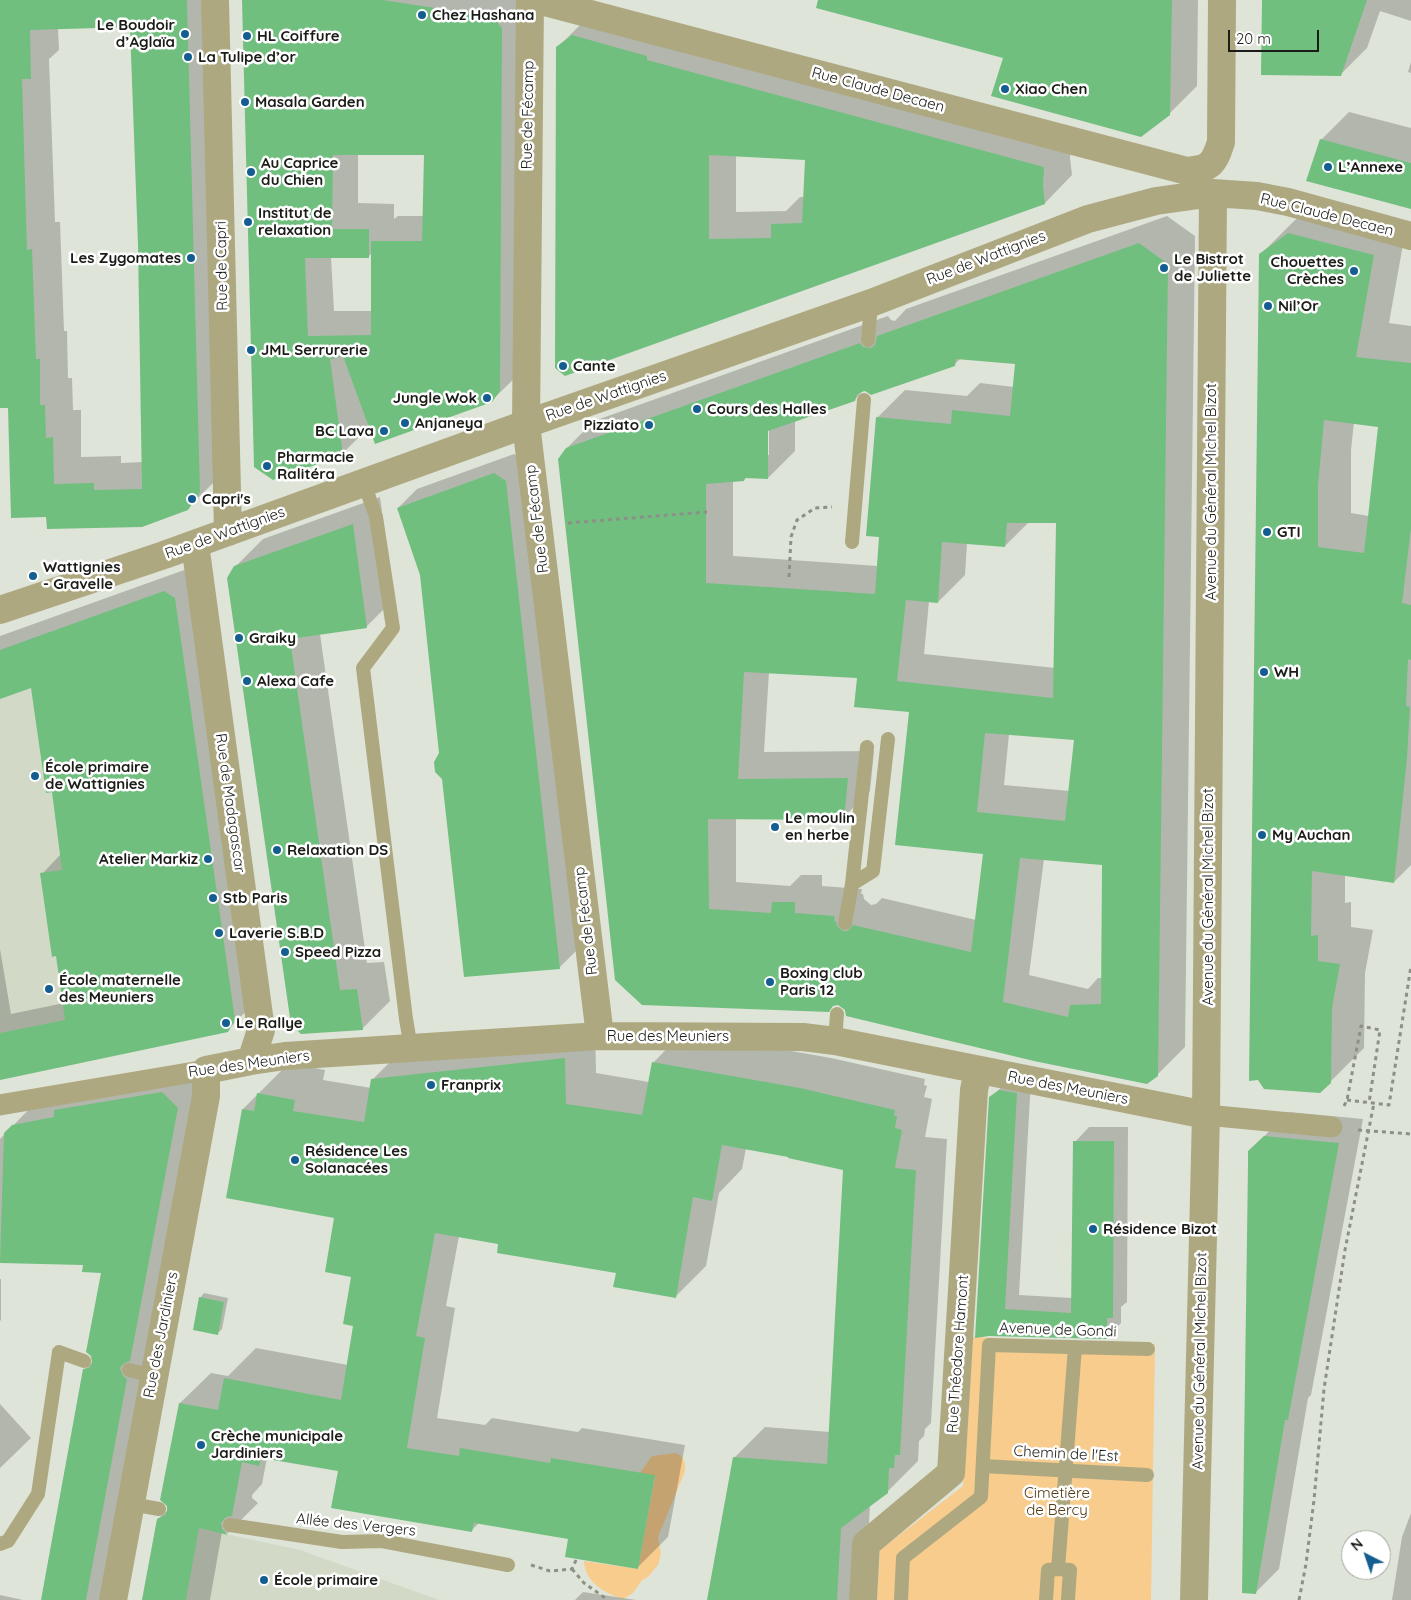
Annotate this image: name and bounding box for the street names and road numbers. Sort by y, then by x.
street label: Rue de Fécamp [518,60,538,170]
street label: Rue Claude Decaen [810,64,946,116]
street label: Rue Claude Decaen [1258,190,1396,240]
street label: Rue de Capri [212,221,232,311]
street label: Rue de Wattignies [924,227,1048,289]
street label: Rue de Wattignies [543,367,669,425]
street label: Avenue du Général Michel Bizot [1202,383,1220,601]
street label: Rue de Fécamp [521,464,553,574]
street label: Rue de Wattignies [163,503,287,563]
street label: Rue de Madagascar [211,732,249,874]
street label: Avenue du Général Michel Bizot [1199,788,1217,1006]
street label: Rue de Fécamp [570,866,602,976]
street label: Rue des Meuniers [607,1027,729,1045]
street label: Rue des Meuniers [187,1047,311,1081]
street label: Rue des Meuniers [1006,1067,1130,1109]
street label: Avenue du Général Michel Bizot [1189,1252,1211,1470]
street label: Rue des Jardiniers [140,1270,182,1400]
street label: Rue Théodore Hamont [943,1274,973,1434]
street label: Avenue de Gondi [999,1319,1117,1341]
street label: Chemin de l'Est [1013,1442,1119,1466]
street label: Allée des Vergers [295,1510,417,1540]

